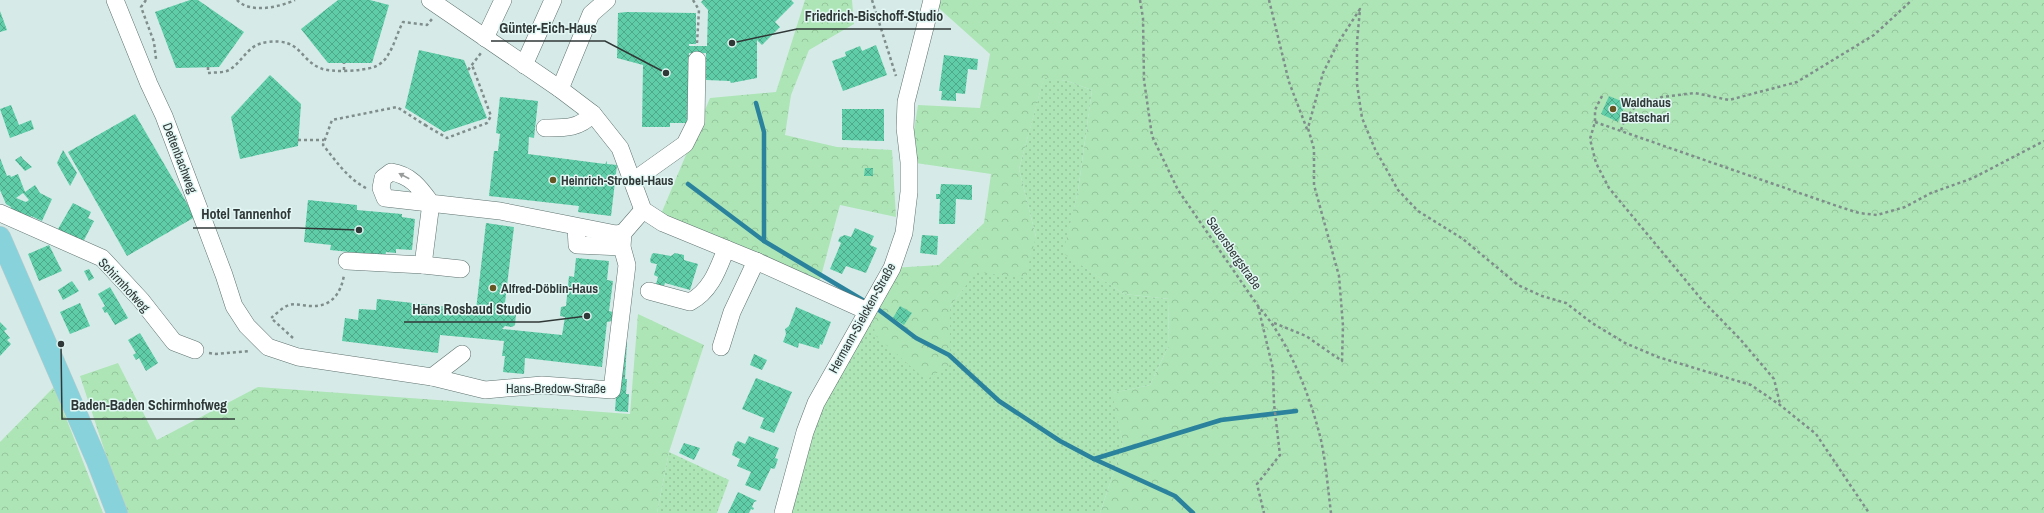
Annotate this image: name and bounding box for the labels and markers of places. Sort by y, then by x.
callout: Friedrich-Bischoff-Studio [797,3,951,29]
callout: Günter-Eich-Haus [491,15,605,41]
place label: Waldhaus Batschari [1621,94,1671,126]
marker: Waldhaus Batschari [1608,104,1618,114]
place label: Heinrich-Strobel-Haus [561,172,674,189]
marker: Heinrich-Strobel-Haus [548,175,558,185]
callout: Hotel Tannenhof [193,202,298,228]
place label: Alfred-Döblin-Haus [501,280,598,297]
marker: Alfred-Döblin-Haus [488,283,498,293]
callout: Hans Rosbaud Studio [404,296,539,322]
callout: Baden-Baden Schirmhofweg [62,393,235,419]

